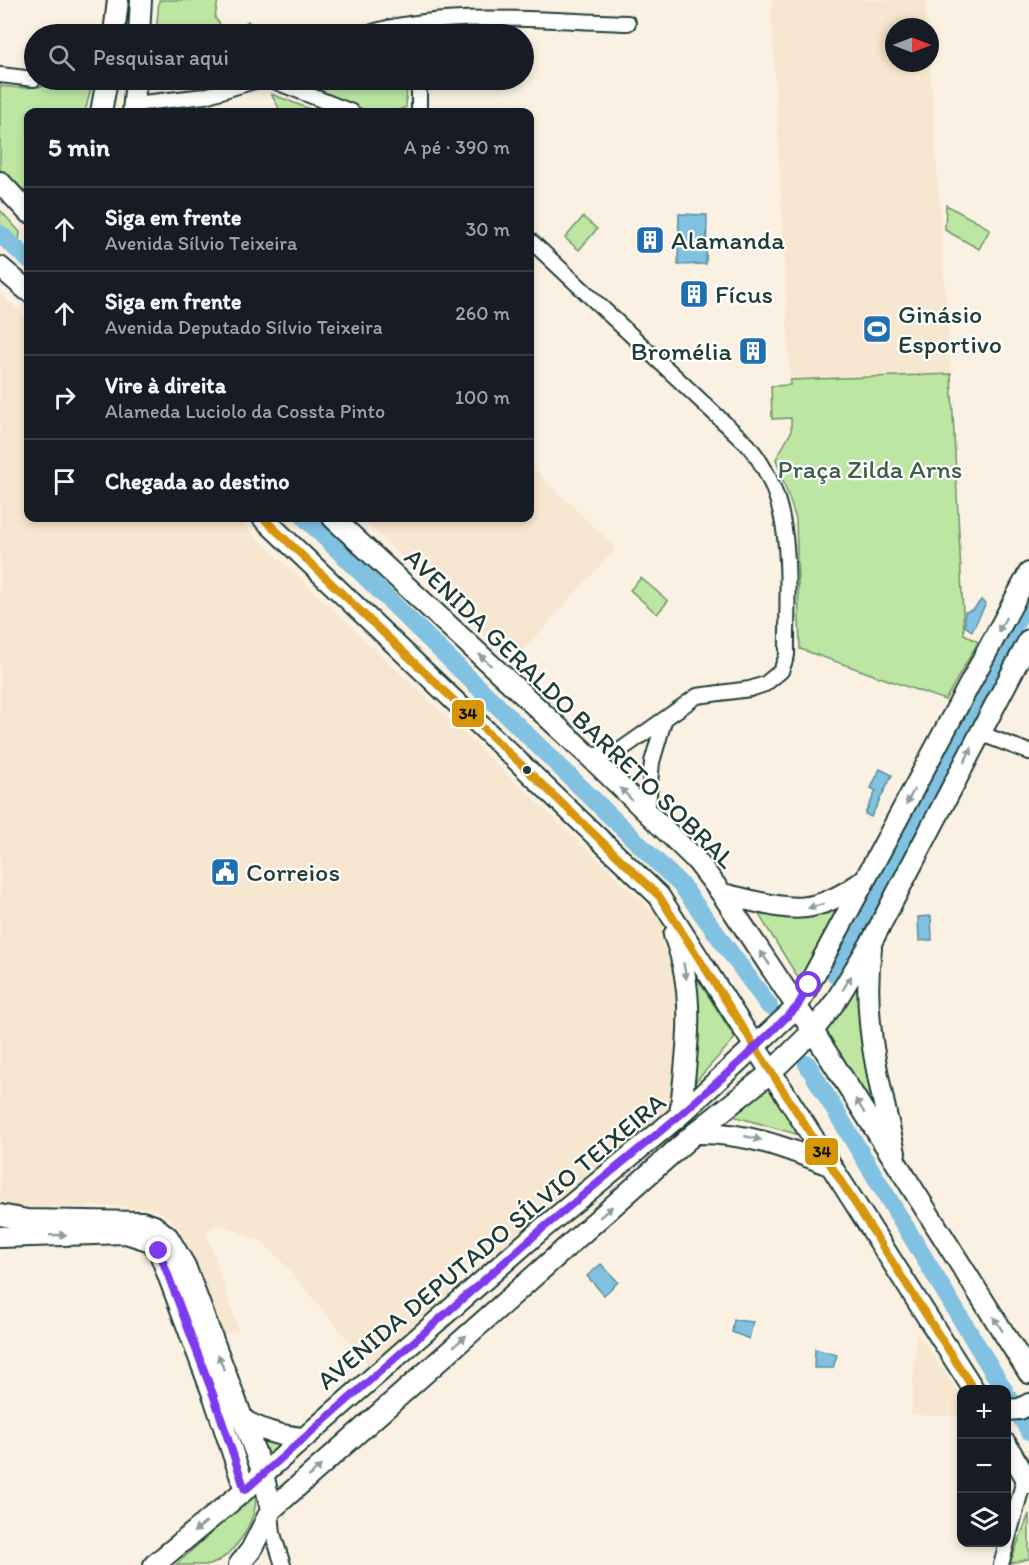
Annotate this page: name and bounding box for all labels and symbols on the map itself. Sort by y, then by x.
north arrow [885,18,939,72]
building icon: Alamanda [634,224,666,256]
place label: Alamanda [671,224,785,256]
building icon: Fícus [678,278,710,310]
place label: Fícus [715,278,773,310]
place label: Ginásio Esportivo [898,298,1002,360]
sports icon: Ginásio Esportivo [861,313,893,345]
place label: Bromélia [631,335,732,367]
building icon: Bromélia [737,335,769,367]
park label: Praça Zilda Arns [778,453,962,485]
street label: AVENIDA GERALDO BARRETO SOBRAL [398,541,742,875]
one-way arrow [997,617,1007,634]
one-way arrow [477,653,492,667]
line badge: 34 [451,699,485,728]
text: 34 [459,704,478,723]
one-way arrow [963,747,973,764]
unlabelled marker [521,764,533,776]
one-way arrow [619,787,633,802]
one-way arrow [905,789,915,806]
public building icon: Correios [209,856,241,888]
place label: Correios [246,856,340,888]
one-way arrow [807,901,826,911]
one-way arrow [760,950,771,966]
one-way arrow [681,962,690,981]
route start [795,971,821,997]
one-way arrow [841,975,852,991]
street label: AVENIDA DEPUTADO SÍLVIO TEIXEIRA [310,1085,672,1396]
one-way arrow [854,1098,865,1114]
one-way arrow [744,1134,763,1144]
line badge: 34 [804,1137,839,1166]
text: 34 [813,1142,832,1161]
one-way arrow [599,1205,614,1219]
one-way arrow [49,1230,68,1240]
route end [145,1237,171,1263]
one-way arrow [992,1316,1003,1332]
one-way arrow [452,1335,467,1348]
one-way arrow [216,1353,226,1371]
one-way arrow [307,1465,322,1478]
one-way arrow [193,1521,208,1533]

